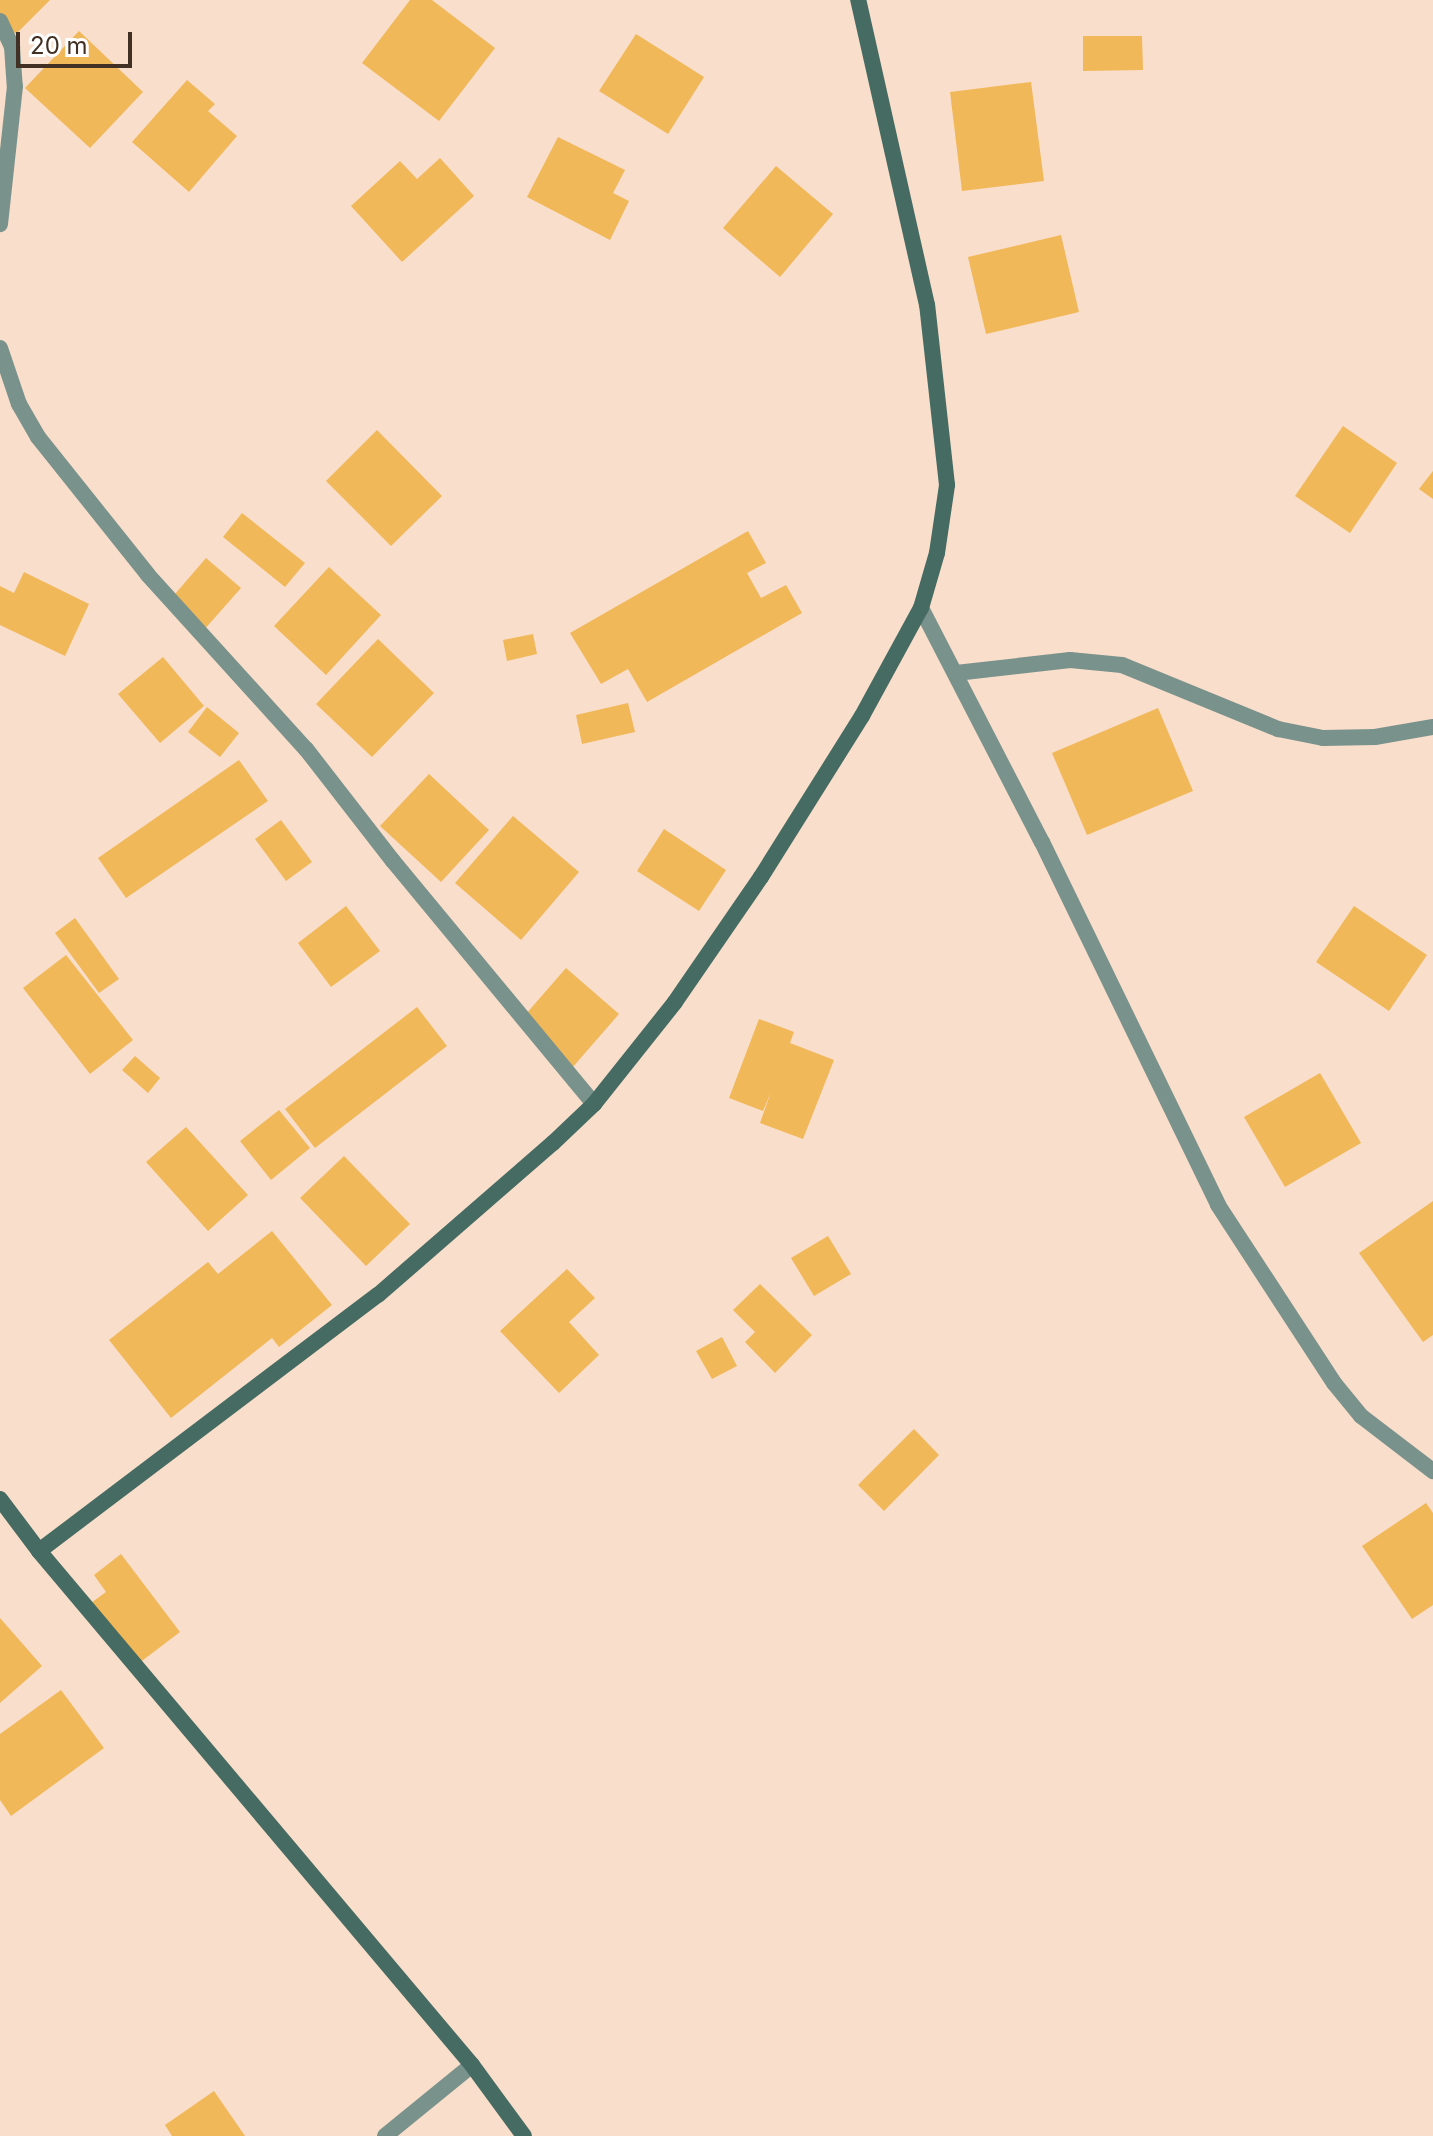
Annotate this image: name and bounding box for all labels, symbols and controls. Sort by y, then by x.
scale bar [20,16,136,66]
text: 20 m [30,31,88,60]

